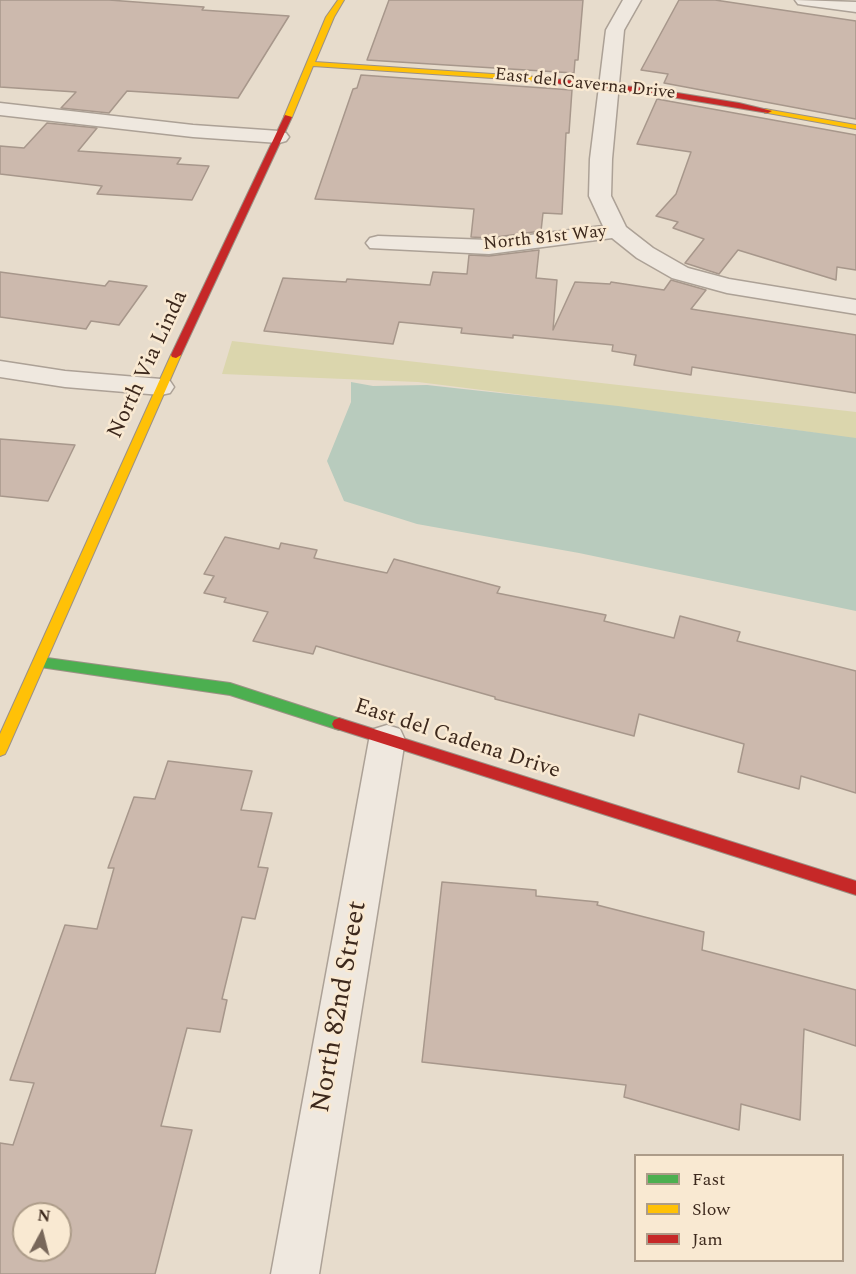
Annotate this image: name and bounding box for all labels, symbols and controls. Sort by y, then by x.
street label: East del Caverna Drive [494,65,676,105]
street label: North 81st Way [482,222,608,256]
street label: North Via Linda [103,287,195,443]
street label: East del Cadena Drive [351,694,563,786]
street label: North 82nd Street [306,899,376,1115]
legend [634,1154,844,1262]
text: Fast [692,1166,725,1193]
text: Slow [692,1196,730,1223]
north arrow [12,1202,72,1262]
text: N [36,1203,52,1229]
text: Jam [692,1226,723,1253]

